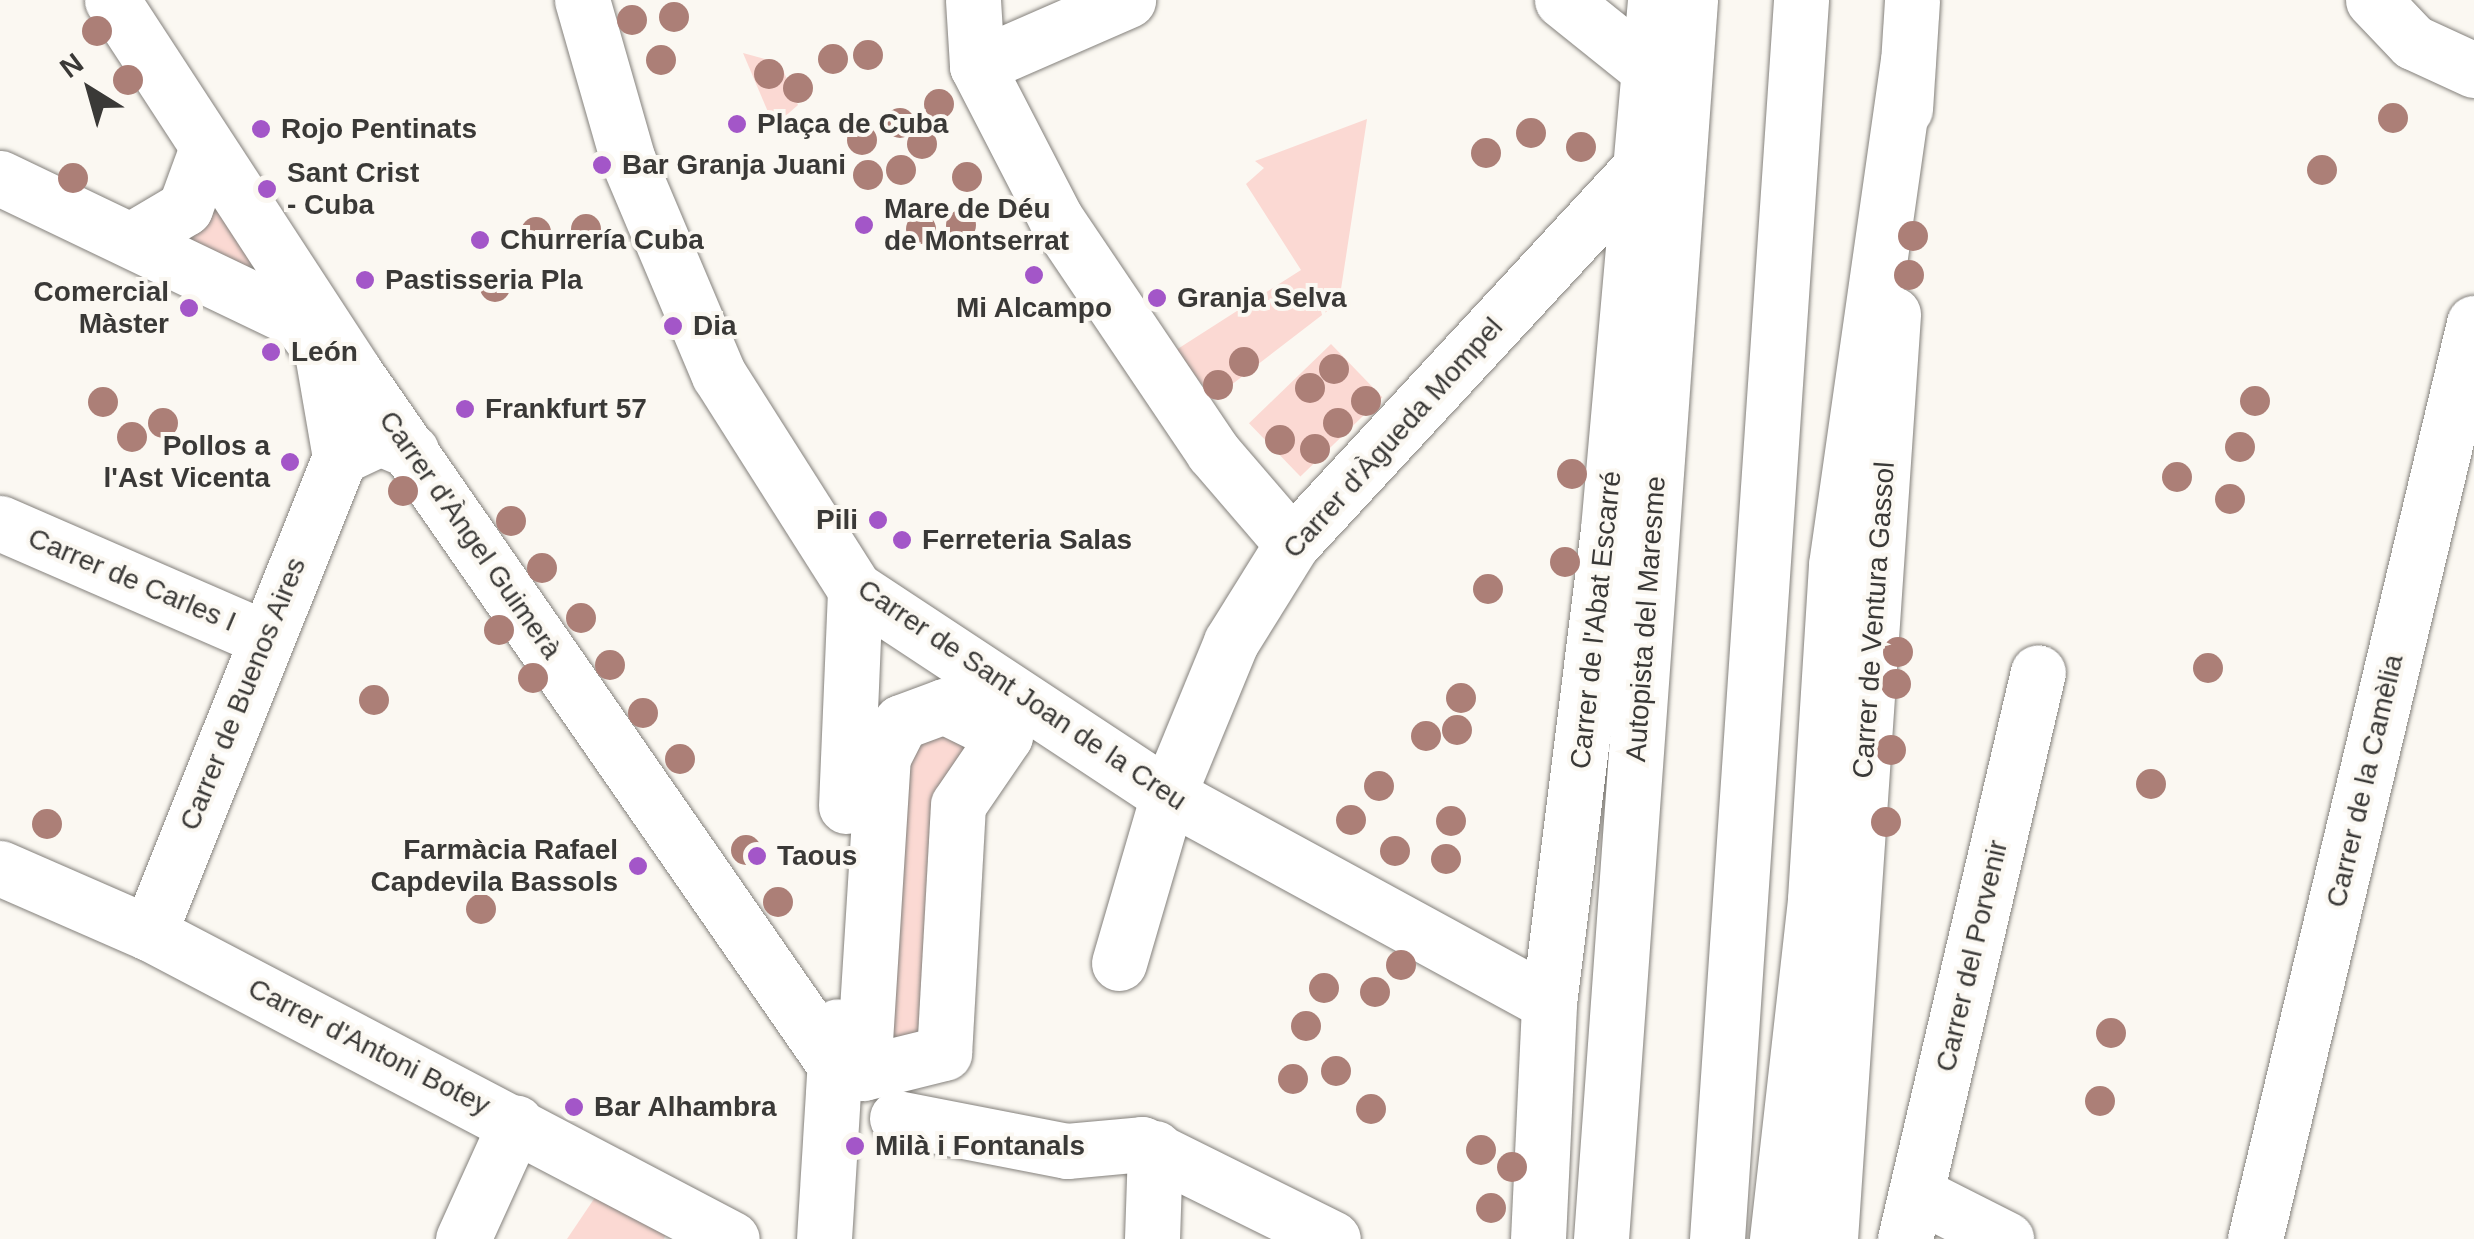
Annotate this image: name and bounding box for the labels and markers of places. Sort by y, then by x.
place label: Plaça de Cuba [757,107,948,141]
place label: Rojo Pentinats [281,112,477,146]
marker: Plaça de Cuba [726,113,748,135]
marker: Rojo Pentinats [250,118,272,140]
place label: Bar Granja Juani [622,148,846,182]
marker: Bar Granja Juani [591,154,613,176]
place label: Sant Crist - Cuba [287,156,419,222]
marker: Sant Crist - Cuba [256,178,278,200]
place label: Mare de Déu de Montserrat [884,192,1069,258]
marker: Mare de Déu de Montserrat [853,214,875,236]
place label: Churrería Cuba [500,223,704,257]
marker: Churrería Cuba [469,229,491,251]
place label: Pastisseria Pla [385,263,583,297]
marker: Mi Alcampo [1023,264,1045,286]
marker: Pastisseria Pla [354,269,376,291]
place label: Comercial Màster [34,275,169,341]
place label: Granja Selva [1177,281,1347,315]
marker: Granja Selva [1146,287,1168,309]
place label: Mi Alcampo [955,291,1113,325]
marker: Comercial Màster [178,297,200,319]
place label: Dia [693,309,737,343]
marker: Dia [662,315,684,337]
place label: León [291,335,358,369]
marker: León [260,341,282,363]
place label: Frankfurt 57 [485,392,647,426]
marker: Frankfurt 57 [454,398,476,420]
place label: Pollos a l'Ast Vicenta [104,429,270,495]
marker: Pollos a l'Ast Vicenta [279,451,301,473]
place label: Pili [816,503,858,537]
marker: Pili [867,509,889,531]
place label: Ferreteria Salas [922,523,1132,557]
marker: Ferreteria Salas [891,529,913,551]
place label: Farmàcia Rafael Capdevila Bassols [371,833,618,899]
place label: Taous [777,839,857,873]
marker: Taous [746,845,768,867]
marker: Farmàcia Rafael Capdevila Bassols [627,855,649,877]
place label: Bar Alhambra [594,1090,778,1124]
marker: Bar Alhambra [563,1096,585,1118]
place label: Milà i Fontanals [875,1129,1085,1163]
marker: Milà i Fontanals [844,1135,866,1157]

